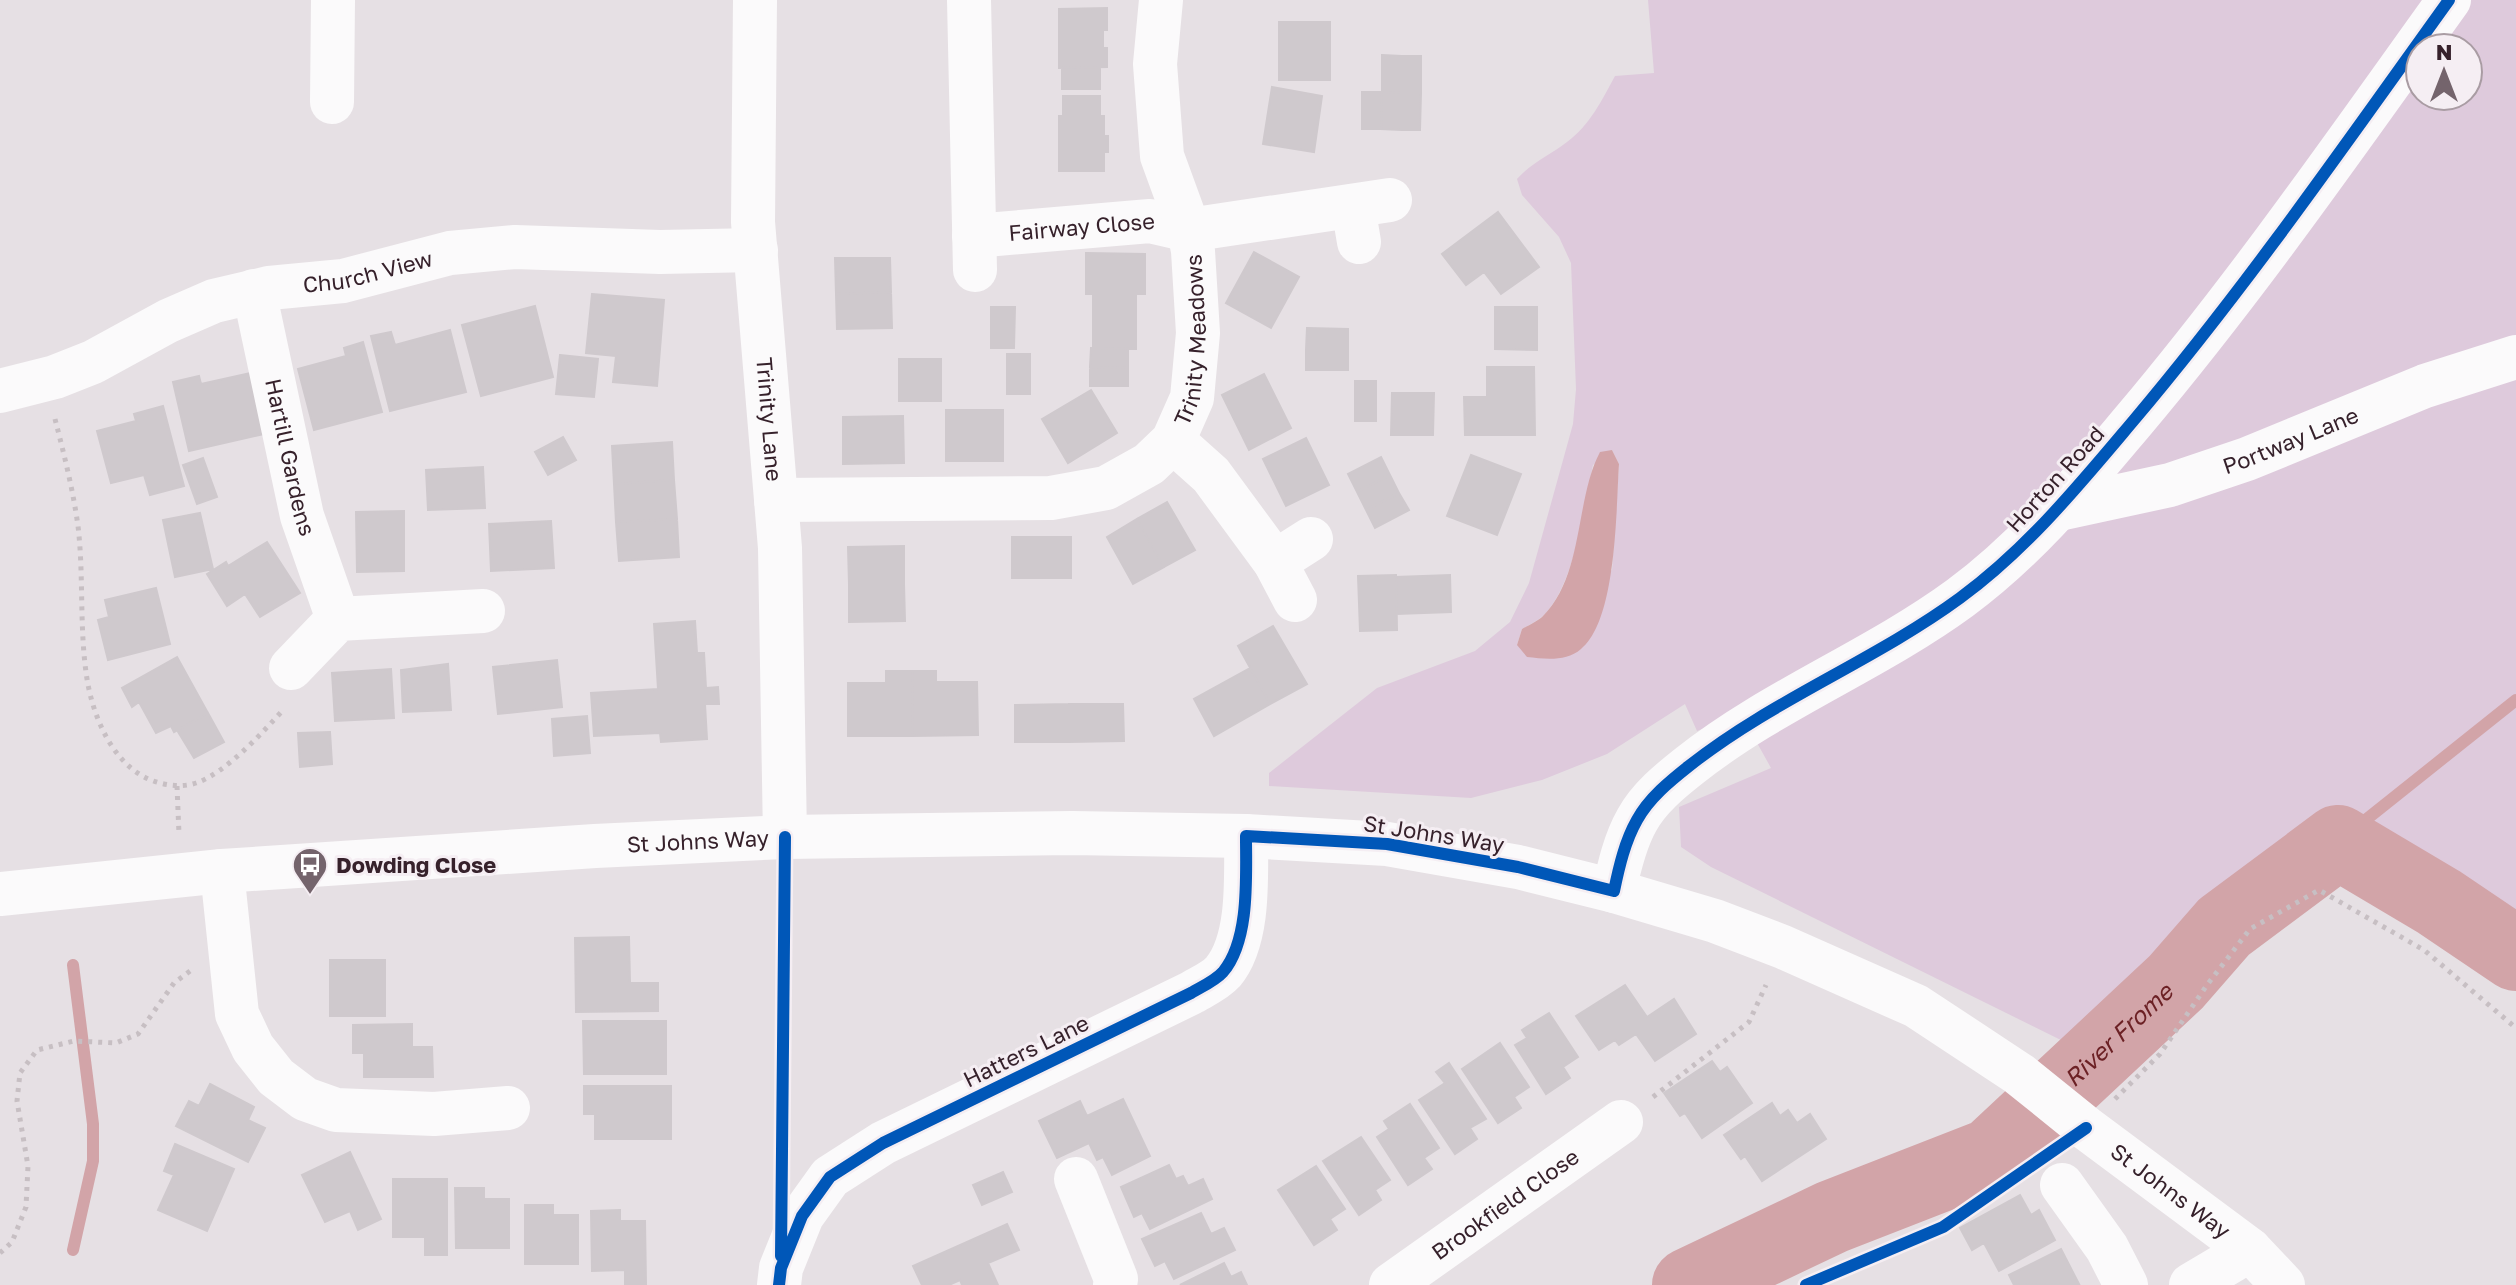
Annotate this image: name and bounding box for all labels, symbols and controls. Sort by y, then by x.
north arrow [2404,32,2484,112]
text: N [2436,38,2452,65]
street label: Fairway Close [1007,207,1156,246]
street label: Church View [302,244,436,298]
street label: Trinity Meadows [1168,254,1211,430]
street label: Trinity Lane [751,356,788,482]
street label: Hartill Gardens [260,376,322,539]
street label: Portway Lane [2219,401,2362,479]
street label: Horton Road [2000,420,2109,537]
street label: St Johns Way [1362,809,1506,858]
street label: St Johns Way [626,824,770,857]
bus stop icon: Dowding Close [291,846,329,896]
place label: Dowding Close [336,851,496,878]
water label: River Frome [2057,975,2180,1092]
street label: Hatters Lane [959,1009,1093,1093]
street label: St Johns Way [2106,1137,2236,1244]
street label: Brookfield Close [1426,1142,1584,1265]

